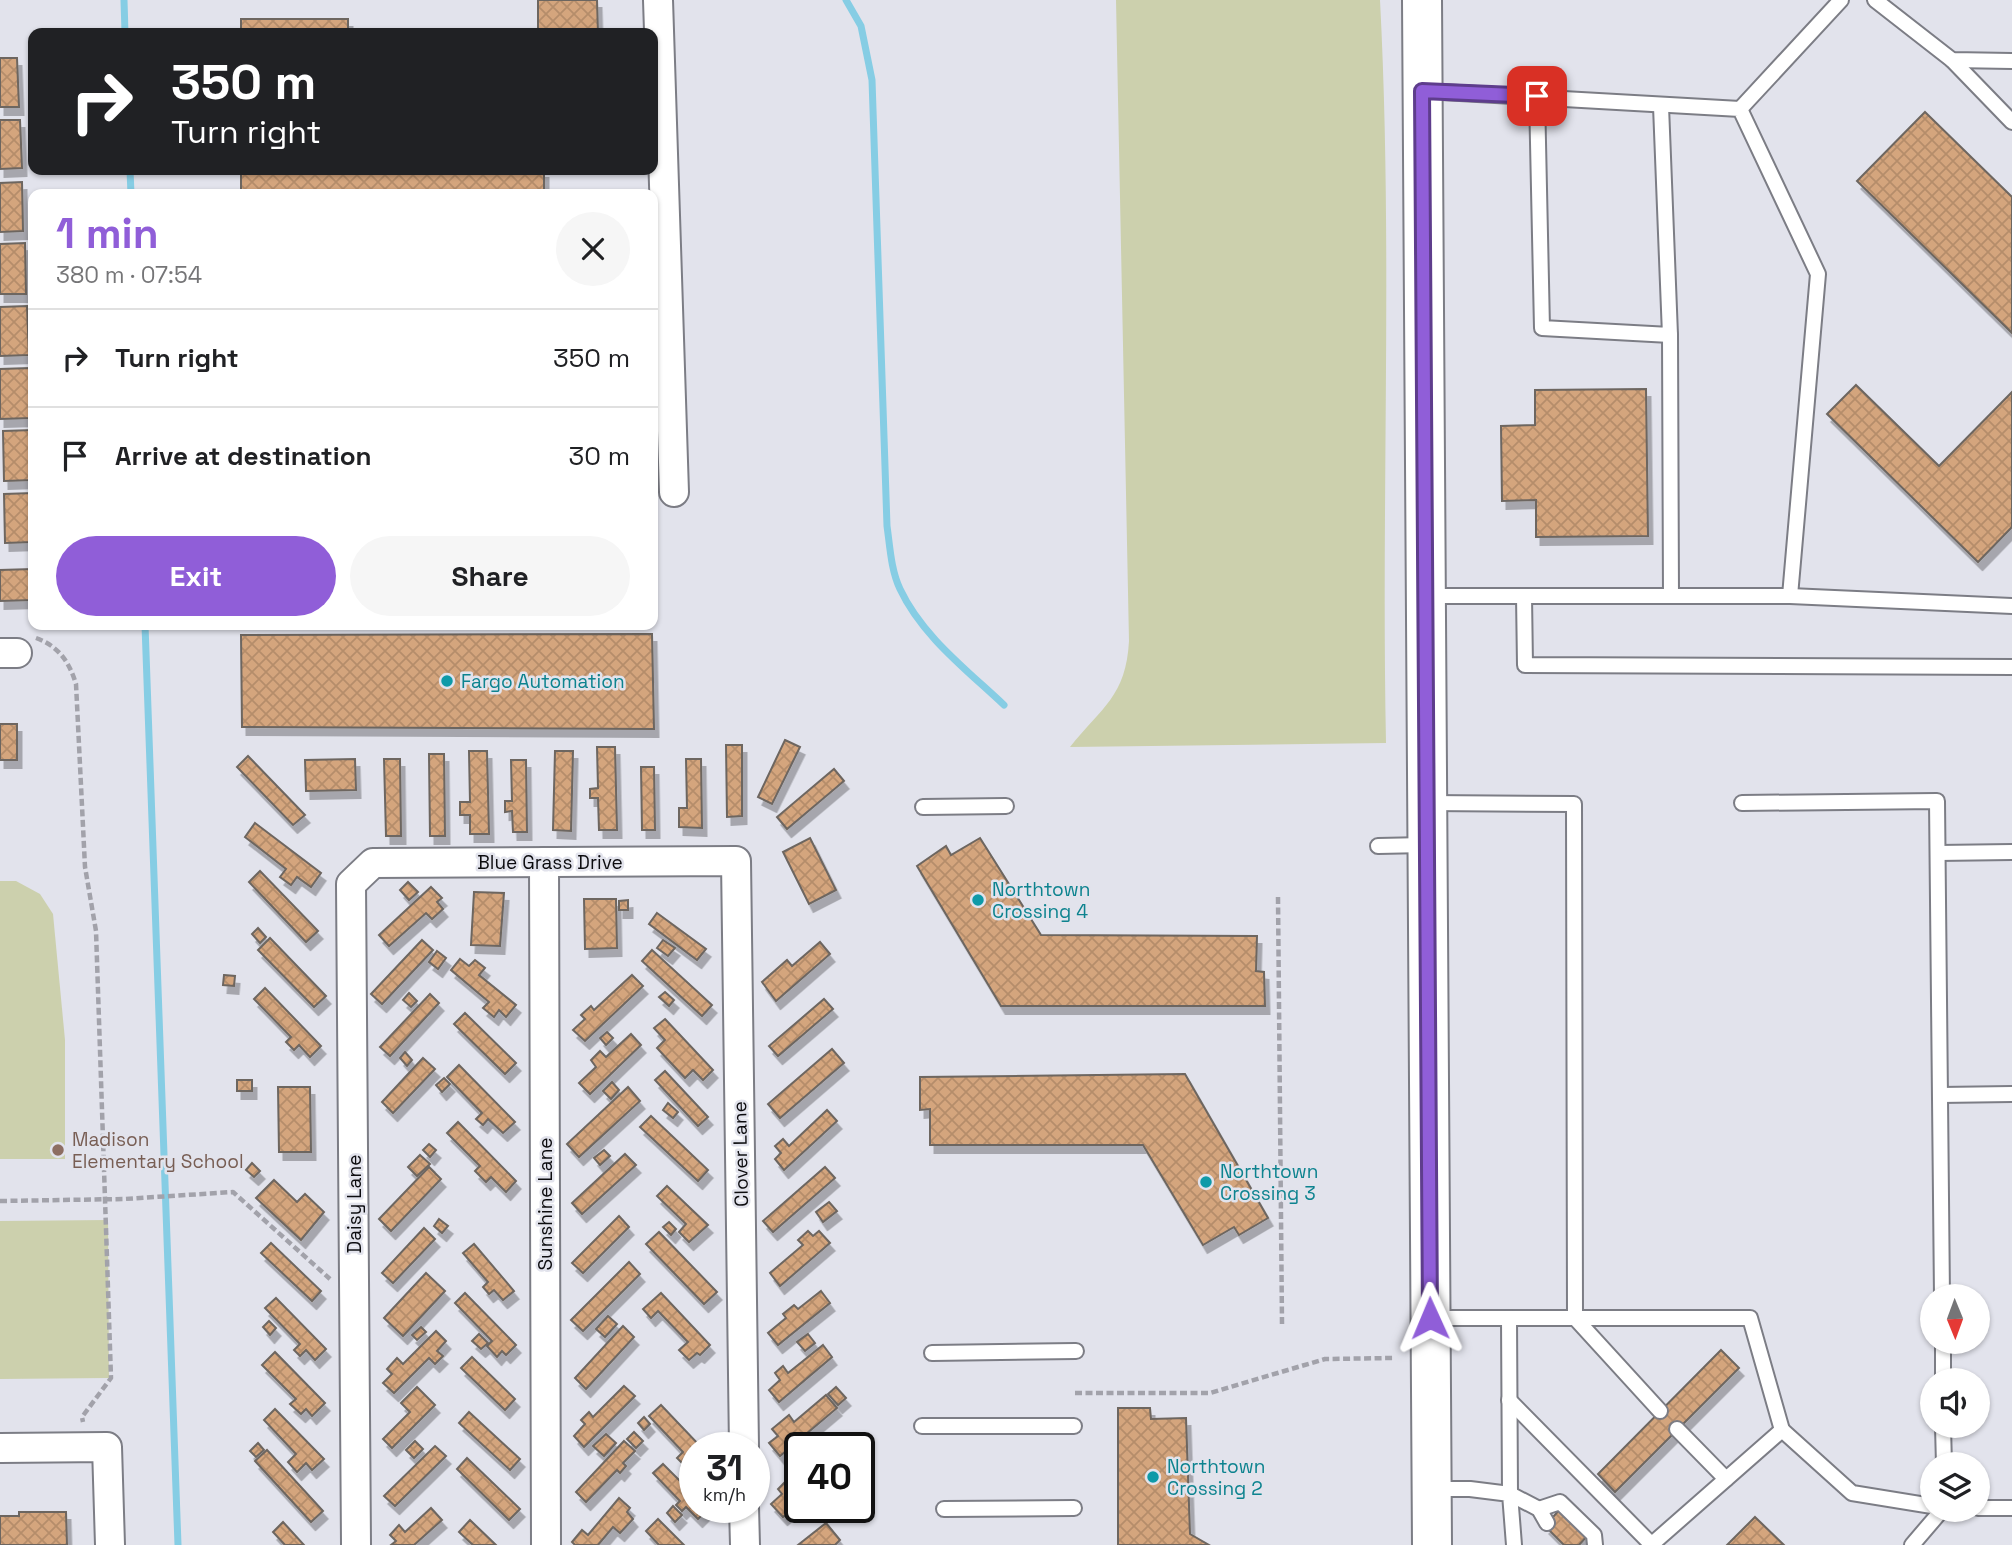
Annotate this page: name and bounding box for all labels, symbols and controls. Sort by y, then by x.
text: 350 m [171,51,316,113]
icon: right [56,56,147,147]
pin [1507,66,1567,126]
icon: arrive [1518,77,1556,115]
text: Turn right [171,112,321,152]
text: 1 min [56,207,159,260]
button: close [556,212,630,286]
text: 380 m · 07:54 [56,260,202,290]
icon: right [56,339,94,377]
text: Turn right [115,341,239,375]
text: 350 m [553,341,630,375]
icon: arrive [56,437,94,475]
text: Arrive at destination [115,439,372,473]
text: 30 m [569,439,630,473]
button: Exit [56,536,336,616]
button: Share [350,536,630,616]
place label: Fargo Automation [461,669,625,694]
marker: Fargo Automation [439,673,455,689]
street label: Blue Grass Drive [477,850,623,875]
place label: Northtown Crossing 4 [992,877,1090,924]
marker: Northtown Crossing 4 [970,892,986,908]
street label: Clover Lane [727,1101,754,1207]
place label: Madison Elementary School [72,1127,244,1174]
street label: Sunshine Lane [533,1137,558,1271]
marker: Madison Elementary School [50,1142,66,1158]
street label: Daisy Lane [342,1155,367,1253]
place label: Northtown Crossing 3 [1220,1159,1318,1206]
marker: Northtown Crossing 3 [1198,1174,1214,1190]
position arrow [1393,1281,1467,1355]
north arrow [1920,1284,1990,1354]
map controls [1920,1284,1990,1522]
button: sound [1920,1368,1990,1438]
speed limit sign: 40 [784,1432,875,1523]
text: 31 [706,1446,743,1490]
button: layers [1920,1452,1990,1522]
place label: Northtown Crossing 2 [1167,1454,1265,1501]
marker: Northtown Crossing 2 [1145,1469,1161,1485]
text: km/h [703,1483,746,1506]

